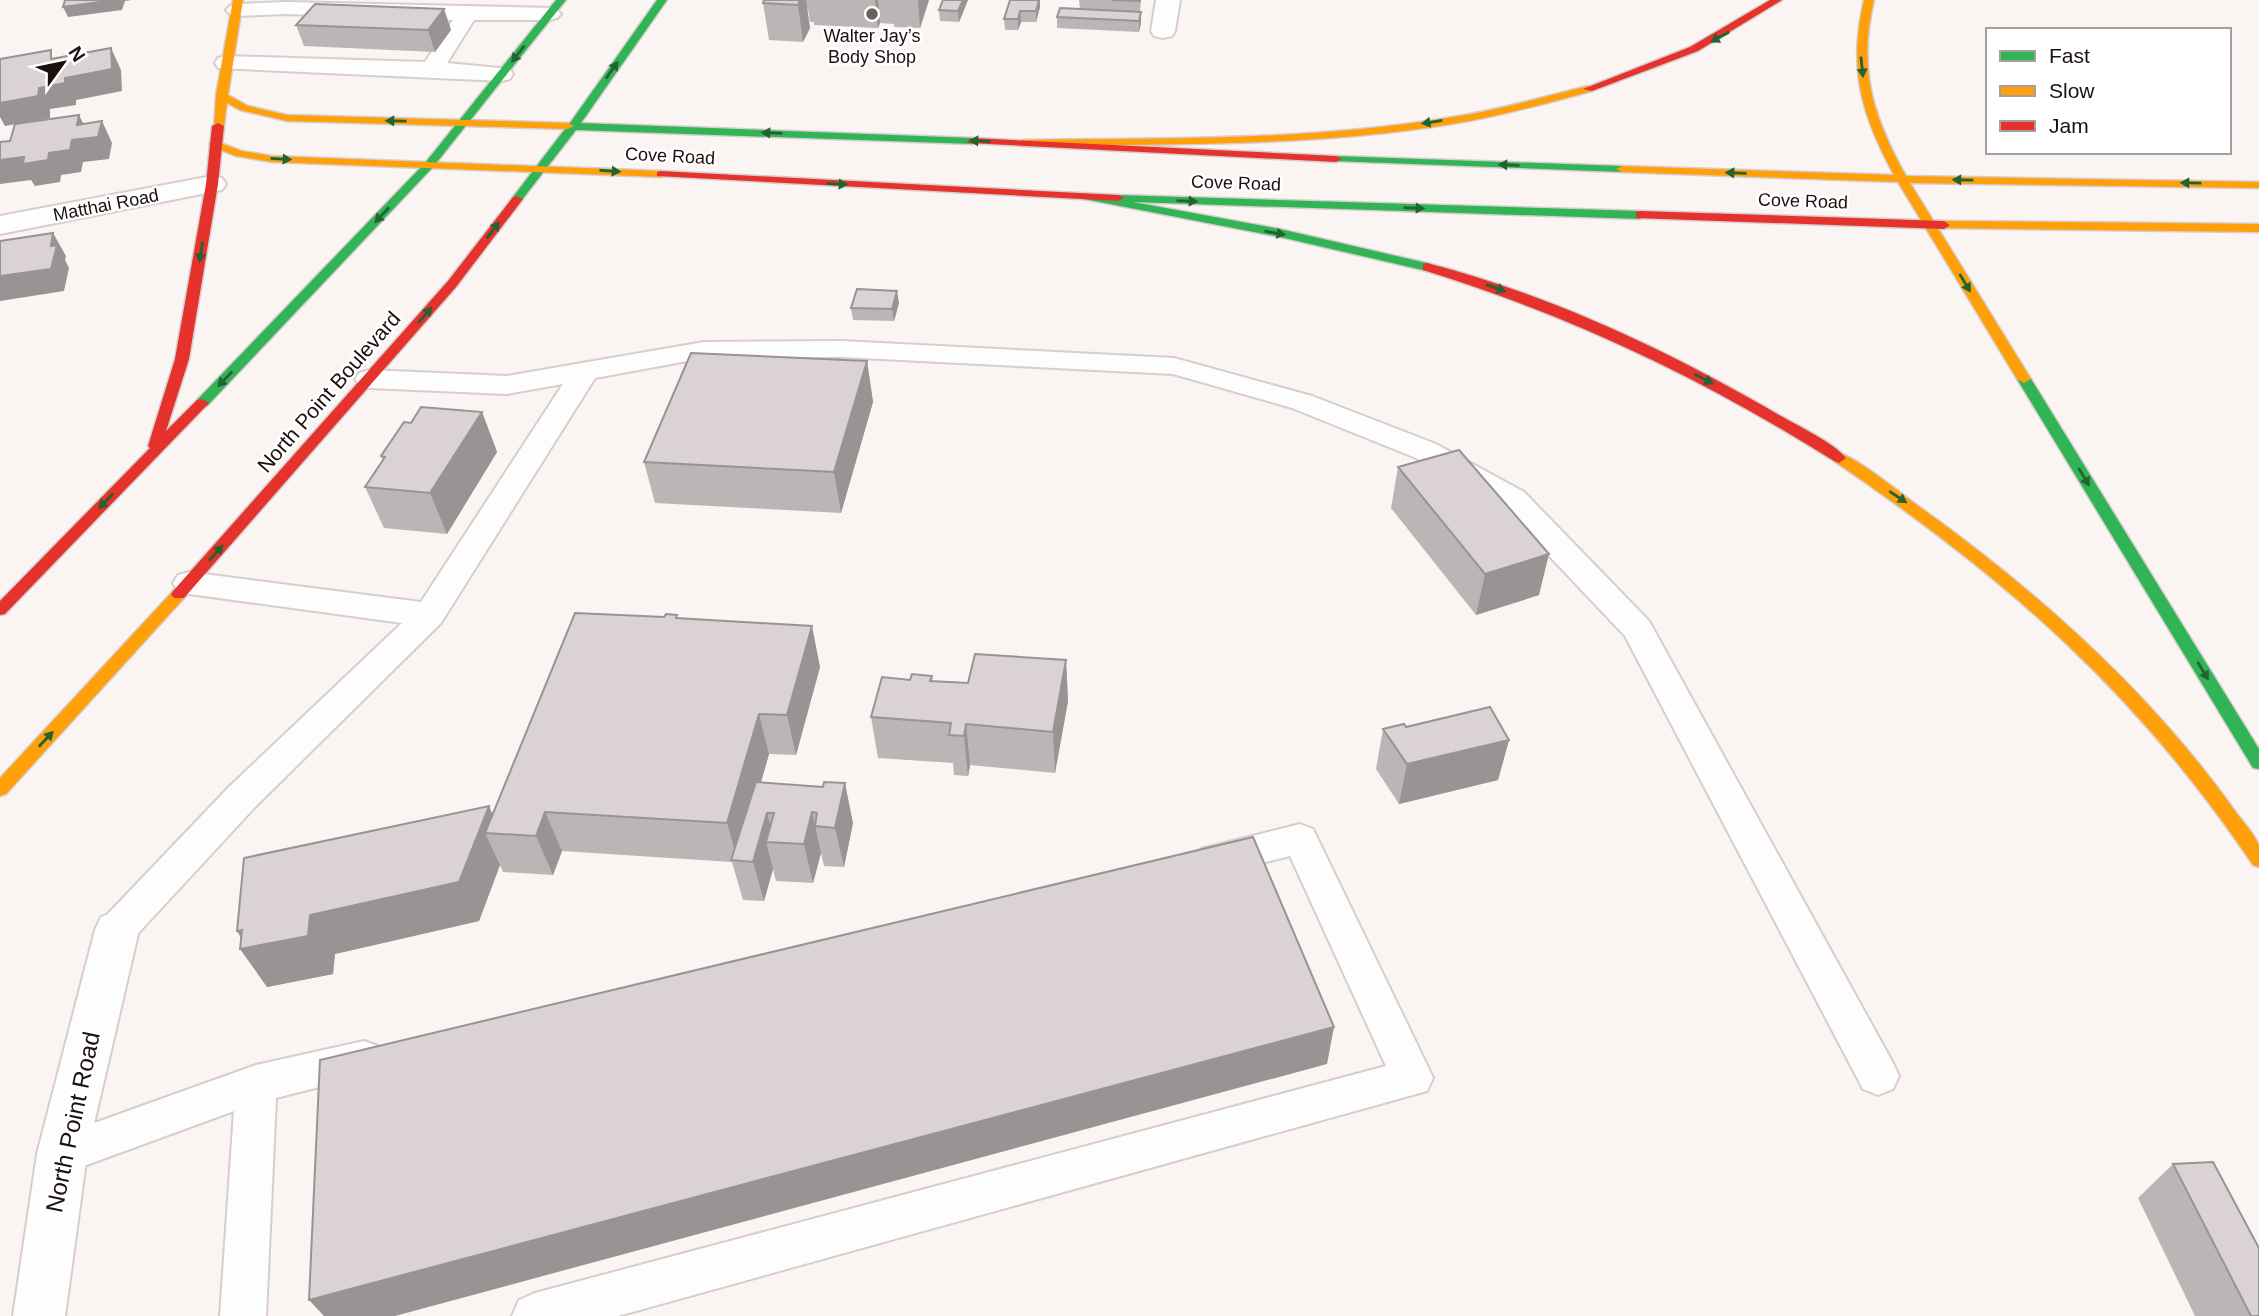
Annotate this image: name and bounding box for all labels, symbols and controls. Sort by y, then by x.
marker: Walter Jay’s Body Shop [864,6,880,22]
place label: Walter Jay’s Body Shop [823,26,921,67]
north arrow [28,28,98,98]
legend [1986,28,2231,154]
one-way arrow [1710,31,1729,43]
text: N [64,43,89,65]
one-way arrow [511,44,526,62]
text: Fast [2049,44,2090,67]
one-way arrow [1857,56,1868,78]
one-way arrow [605,61,619,79]
text: Slow [2049,79,2095,102]
text: Jam [2049,114,2089,137]
one-way arrow [385,115,407,127]
one-way arrow [1421,117,1443,128]
one-way arrow [761,128,783,139]
one-way arrow [969,136,991,147]
street label: Cove Road [625,144,715,168]
one-way arrow [270,153,292,164]
one-way arrow [1497,160,1519,171]
one-way arrow [599,166,621,177]
one-way arrow [1725,167,1747,179]
street label: Cove Road [1191,171,1281,195]
one-way arrow [1952,174,1974,186]
one-way arrow [2180,178,2202,189]
one-way arrow [826,179,848,190]
street label: Matthai Road [52,185,160,225]
street label: Cove Road [1758,189,1848,213]
one-way arrow [1176,195,1198,206]
one-way arrow [1403,202,1425,213]
one-way arrow [375,206,391,223]
one-way arrow [486,221,500,239]
one-way arrow [1264,228,1286,239]
one-way arrow [195,241,206,263]
one-way arrow [1959,273,1972,292]
one-way arrow [1485,283,1506,294]
one-way arrow [417,306,433,324]
street label: North Point Boulevard [253,307,405,477]
one-way arrow [216,370,233,387]
one-way arrow [1694,374,1714,385]
one-way arrow [2078,467,2090,486]
one-way arrow [1889,490,1907,504]
one-way arrow [97,492,114,509]
one-way arrow [208,544,224,562]
one-way arrow [2196,661,2209,680]
one-way arrow [38,731,54,748]
street label: North Point Road [40,1029,105,1215]

